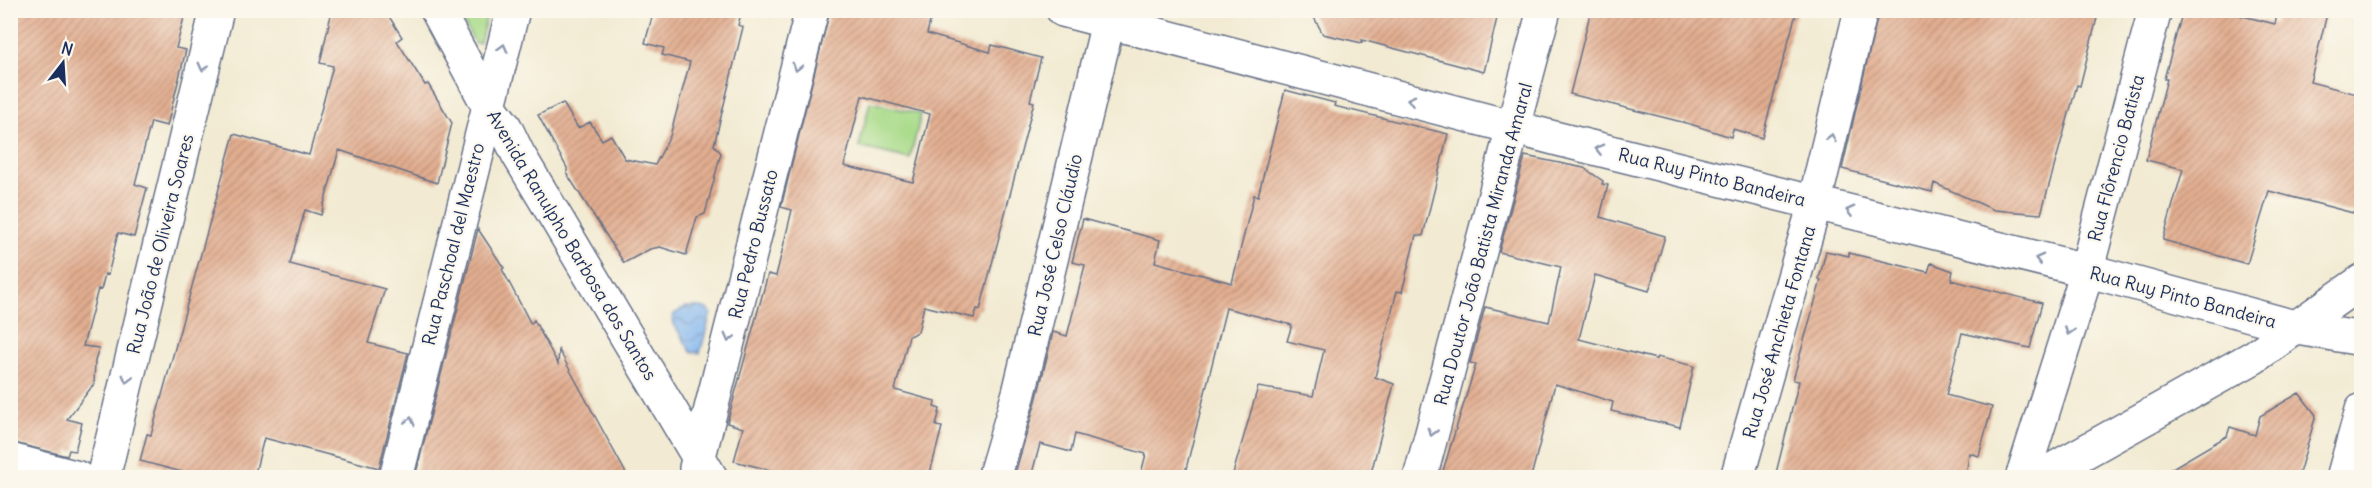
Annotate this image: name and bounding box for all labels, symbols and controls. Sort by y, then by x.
north arrow [33,33,93,93]
text: N [59,37,76,60]
one-way arrow [496,43,508,54]
one-way arrow [198,62,211,72]
one-way arrow [792,62,805,72]
street label: Rua Flôrencio Batista [2083,72,2149,244]
street label: Rua Doutor João Batista Miranda Amaral [1429,80,1537,408]
one-way arrow [1406,94,1416,107]
street label: Avenida Ranulpho Barbosa dos Santos [482,106,662,384]
street label: Rua João de Oliveira Soares [122,132,198,356]
one-way arrow [1823,133,1836,143]
street label: Rua Paschoal del Maestro [417,140,489,348]
street label: Rua Ruy Pinto Bandeira [1616,143,1808,211]
one-way arrow [1594,144,1604,157]
street label: Rua José Celso Cláudio [1023,151,1087,339]
street label: Rua Pedro Bussato [723,167,783,321]
one-way arrow [1845,205,1855,218]
street label: Rua José Anchieta Fontana [1738,223,1820,441]
one-way arrow [2034,253,2044,266]
street label: Rua Ruy Pinto Bandeira [2087,261,2279,333]
one-way arrow [2064,325,2076,336]
one-way arrow [724,333,737,343]
one-way arrow [121,374,134,384]
one-way arrow [403,416,416,426]
one-way arrow [1427,427,1440,437]

